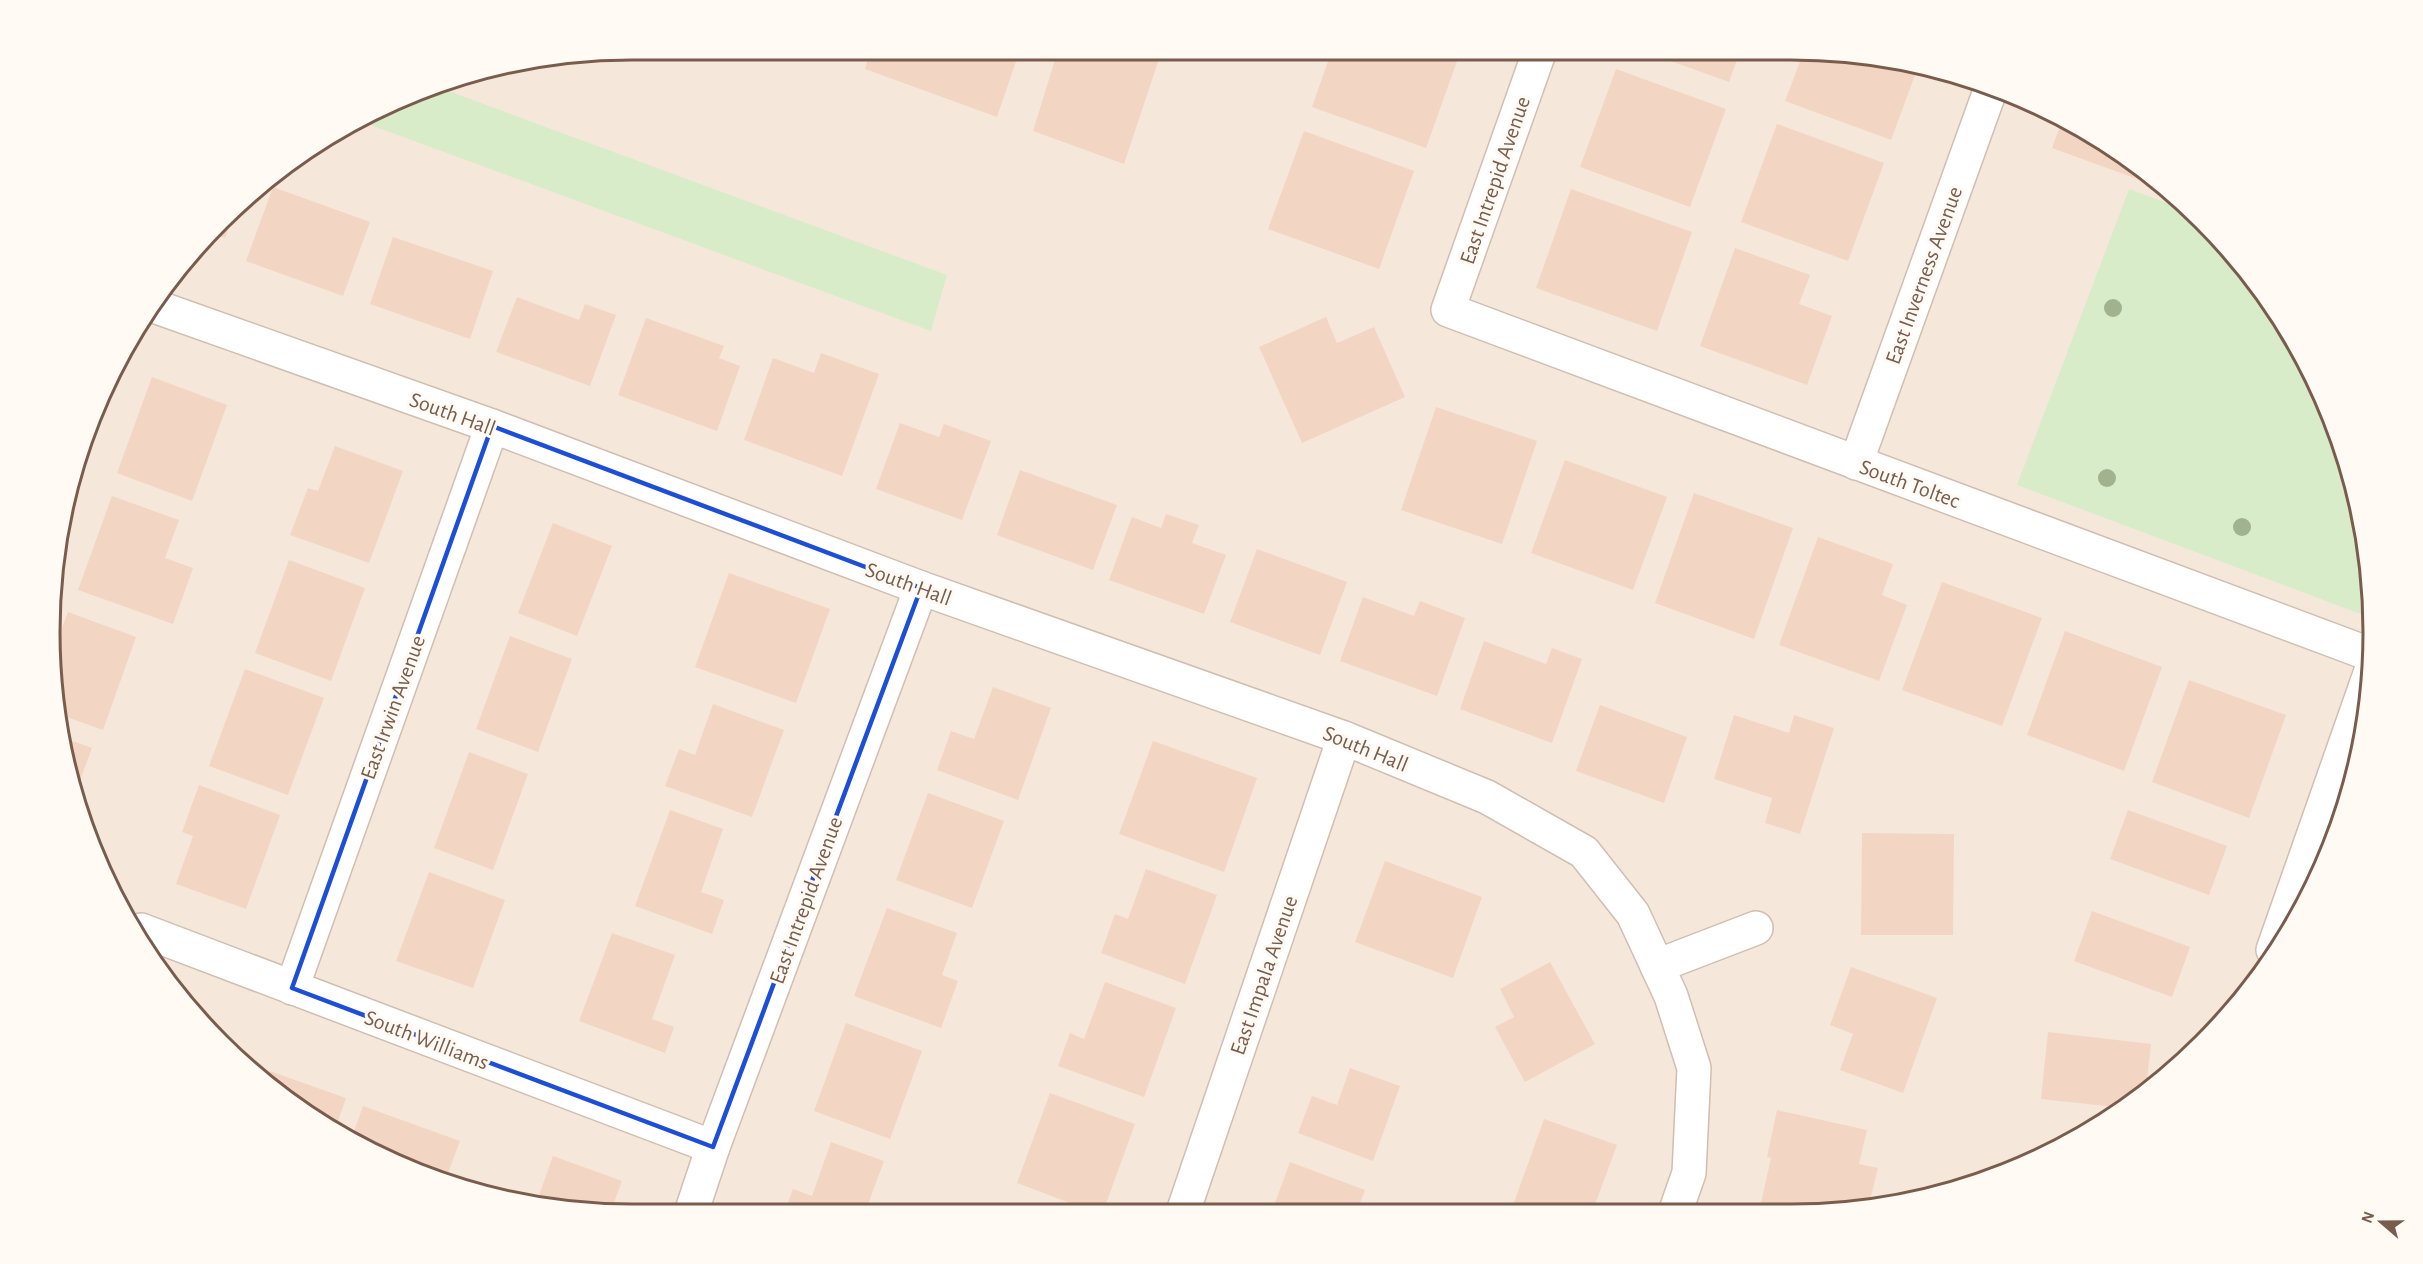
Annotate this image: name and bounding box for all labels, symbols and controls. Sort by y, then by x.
street label: East Intrepid Avenue [1456,94,1534,267]
street label: East Inverness Avenue [1882,183,1966,367]
street label: South Hall [407,388,499,440]
street label: South Toltec [1857,456,1963,512]
street label: South Hall [863,558,955,610]
street label: East Irwin Avenue [357,632,429,782]
street label: South Hall [1320,722,1411,776]
street label: East Intrepid Avenue [765,814,846,987]
street label: East Impala Avenue [1226,893,1302,1058]
street label: South Williams [362,1006,492,1074]
north arrow [2351,1192,2411,1252]
text: N [2358,1209,2377,1225]

